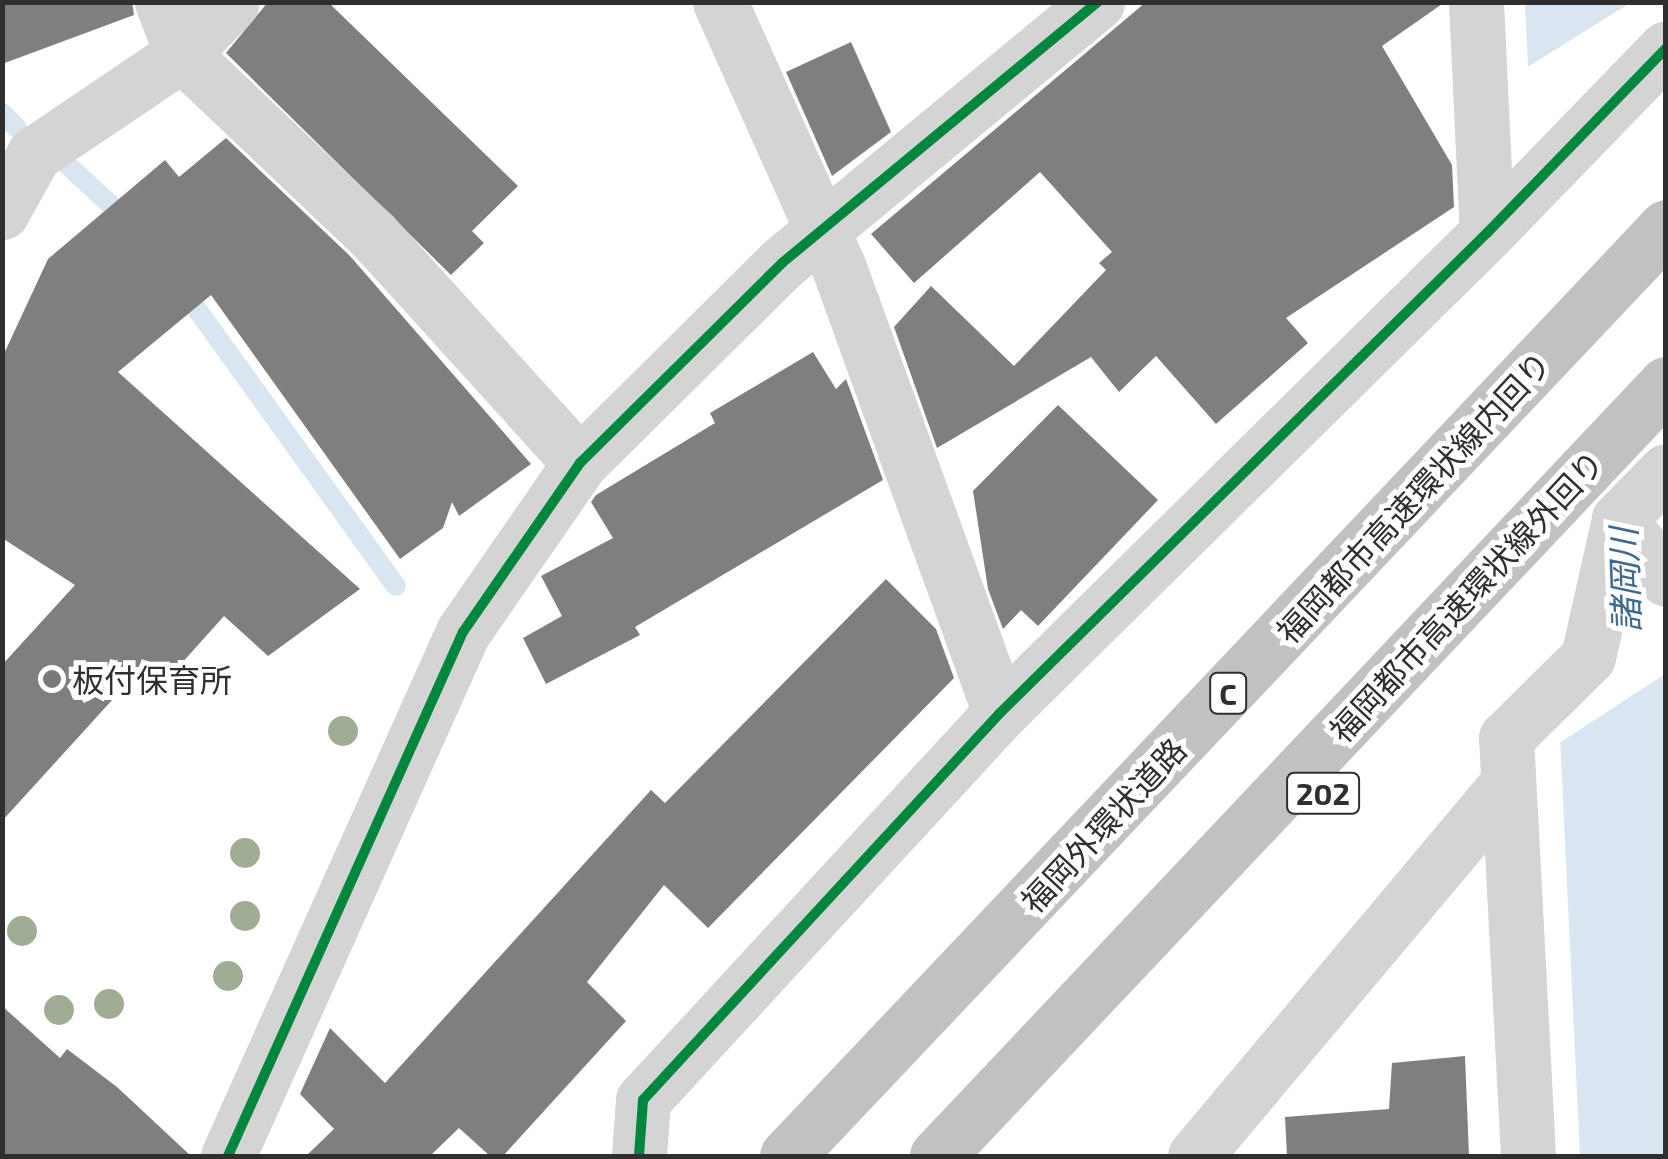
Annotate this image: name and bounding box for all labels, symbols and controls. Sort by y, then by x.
street label: 福岡都市高速環状線内回り [1268,343,1558,651]
street label: 福岡都市高速環状線外回り [1321,442,1611,750]
water label: 諸岡川 [1601,527,1647,633]
place label: 板付保育所 [72,660,232,698]
marker: 板付保育所 [41,668,63,690]
road number: C [1208,668,1248,718]
street label: 福岡外環状道路 [1013,730,1193,920]
road number: 202 [1286,768,1360,818]

